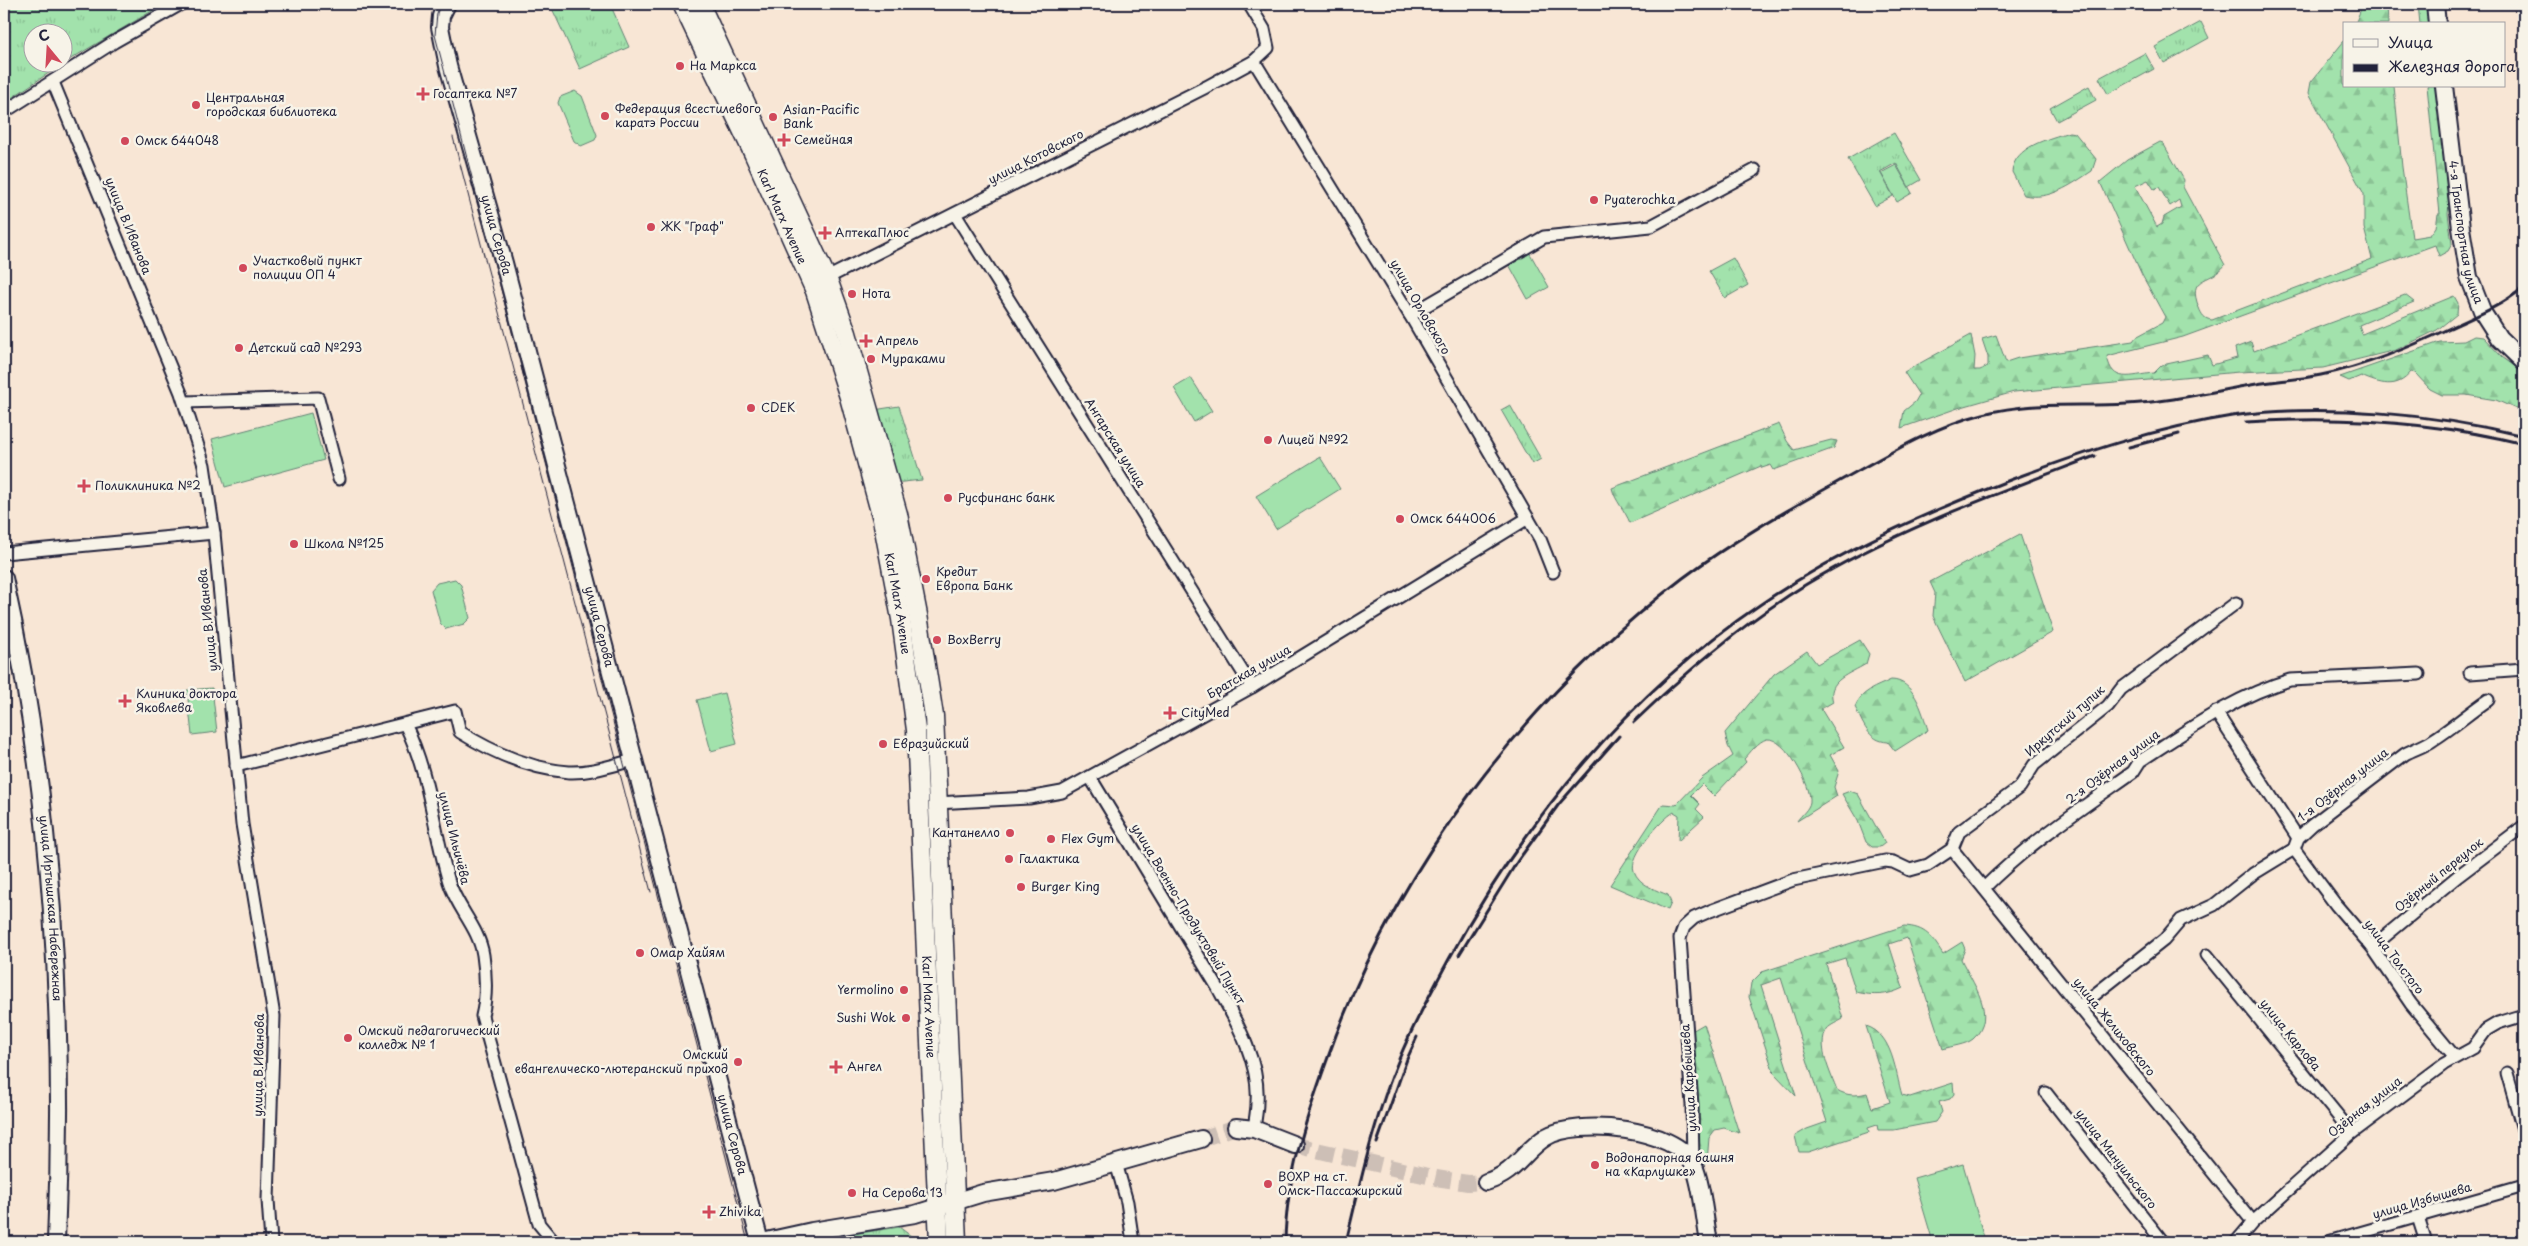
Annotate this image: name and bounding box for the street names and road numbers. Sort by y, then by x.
street label: улица Котовского [985,124,1087,188]
street label: 4-я Транспортная улица [2445,159,2489,307]
street label: Karl Marx Avenue [753,166,812,267]
street label: улица В.Иванова [101,174,157,277]
street label: улица Серова [477,192,517,278]
street label: улица Орловского [1386,255,1456,358]
street label: Ангарская улица [1081,394,1151,491]
street label: Karl Marx Avenue [881,551,916,656]
street label: улица В.Иванова [193,567,221,672]
street label: улица Серова [581,584,619,669]
street label: Братская улица [1203,640,1294,703]
street label: Иркутский тупик [2021,680,2109,760]
street label: 2-я Озёрная улица [2062,724,2164,808]
street label: 1-я Озёрная улица [2293,743,2392,825]
street label: улица Ильичёва [435,789,475,887]
street label: улица Иртышская Набережная [35,814,67,1002]
street label: улица Военно-Продуктовый Пункт [1128,820,1250,1007]
street label: Озёрный переулок [2390,832,2487,916]
street label: улица Толстого [2361,915,2429,998]
street label: Karl Marx Avenue [918,955,941,1059]
street label: улица Желиховского [2069,973,2160,1080]
street label: улица Карлова [2256,994,2326,1075]
street label: улица В.Иванова [248,1013,268,1117]
street label: улица Карбышева [1675,1023,1701,1133]
street label: Озёрная улица [2324,1071,2406,1141]
street label: улица Серова [714,1092,752,1177]
street label: улица Мануильского [2072,1105,2162,1212]
street label: улица Избышева [2370,1177,2474,1223]

